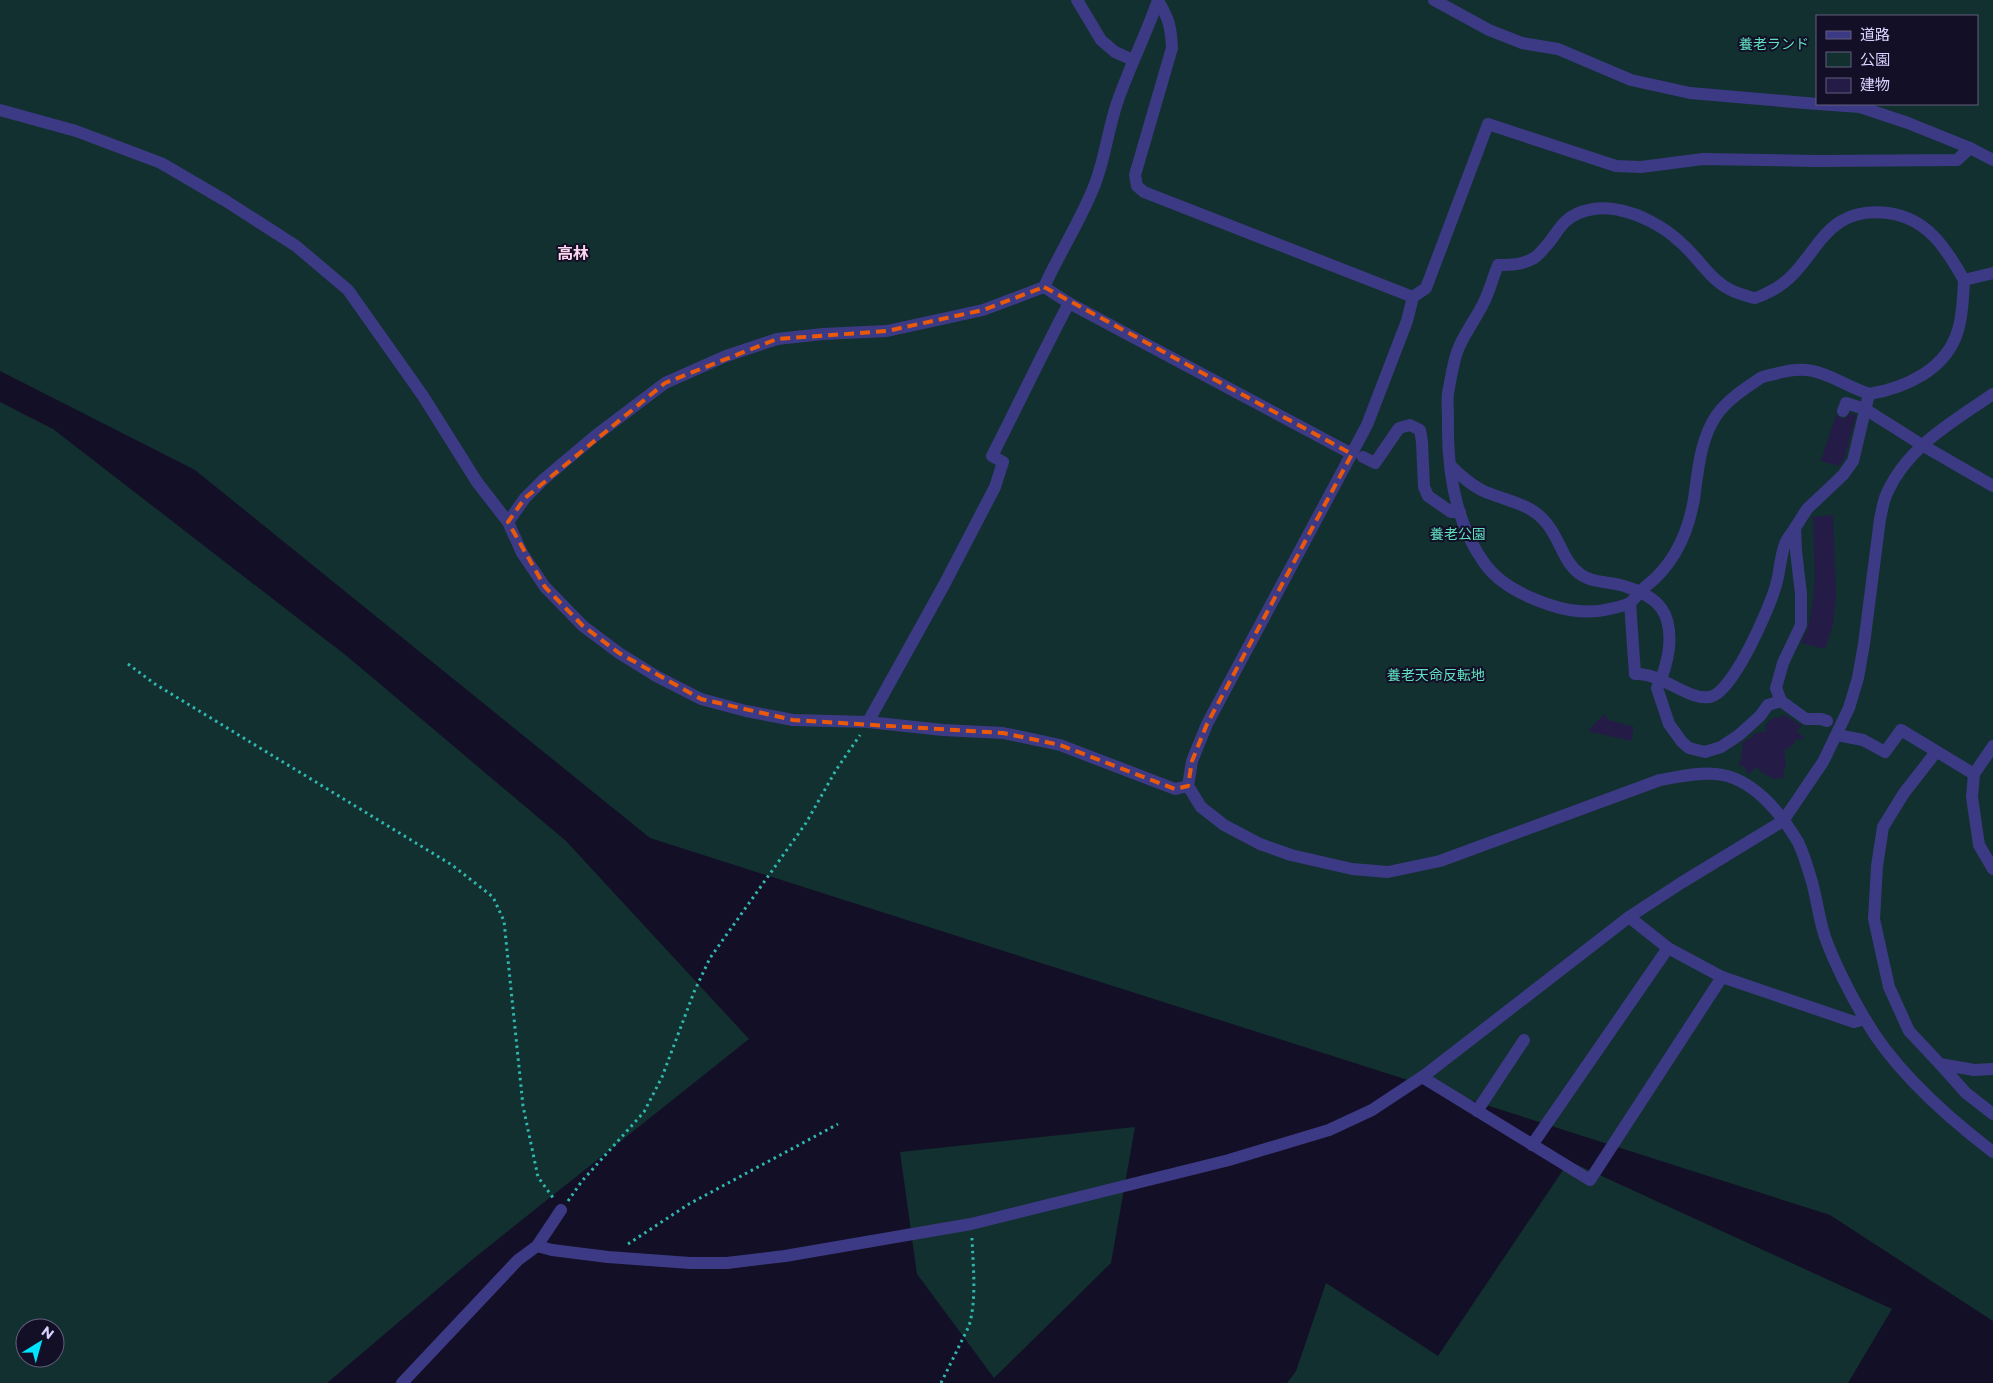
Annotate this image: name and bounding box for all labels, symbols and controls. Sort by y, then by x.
legend [1816,15,1978,105]
text: 道路 [1860,25,1890,44]
park label: 養老ランド [1739,35,1809,53]
text: 公園 [1860,50,1890,69]
text: 建物 [1860,75,1890,94]
district label: 高林 [557,244,589,263]
park label: 養老公園 [1430,525,1486,543]
park label: 養老天命反転地 [1387,666,1485,684]
north arrow [15,1318,65,1368]
text: N [38,1322,58,1343]

